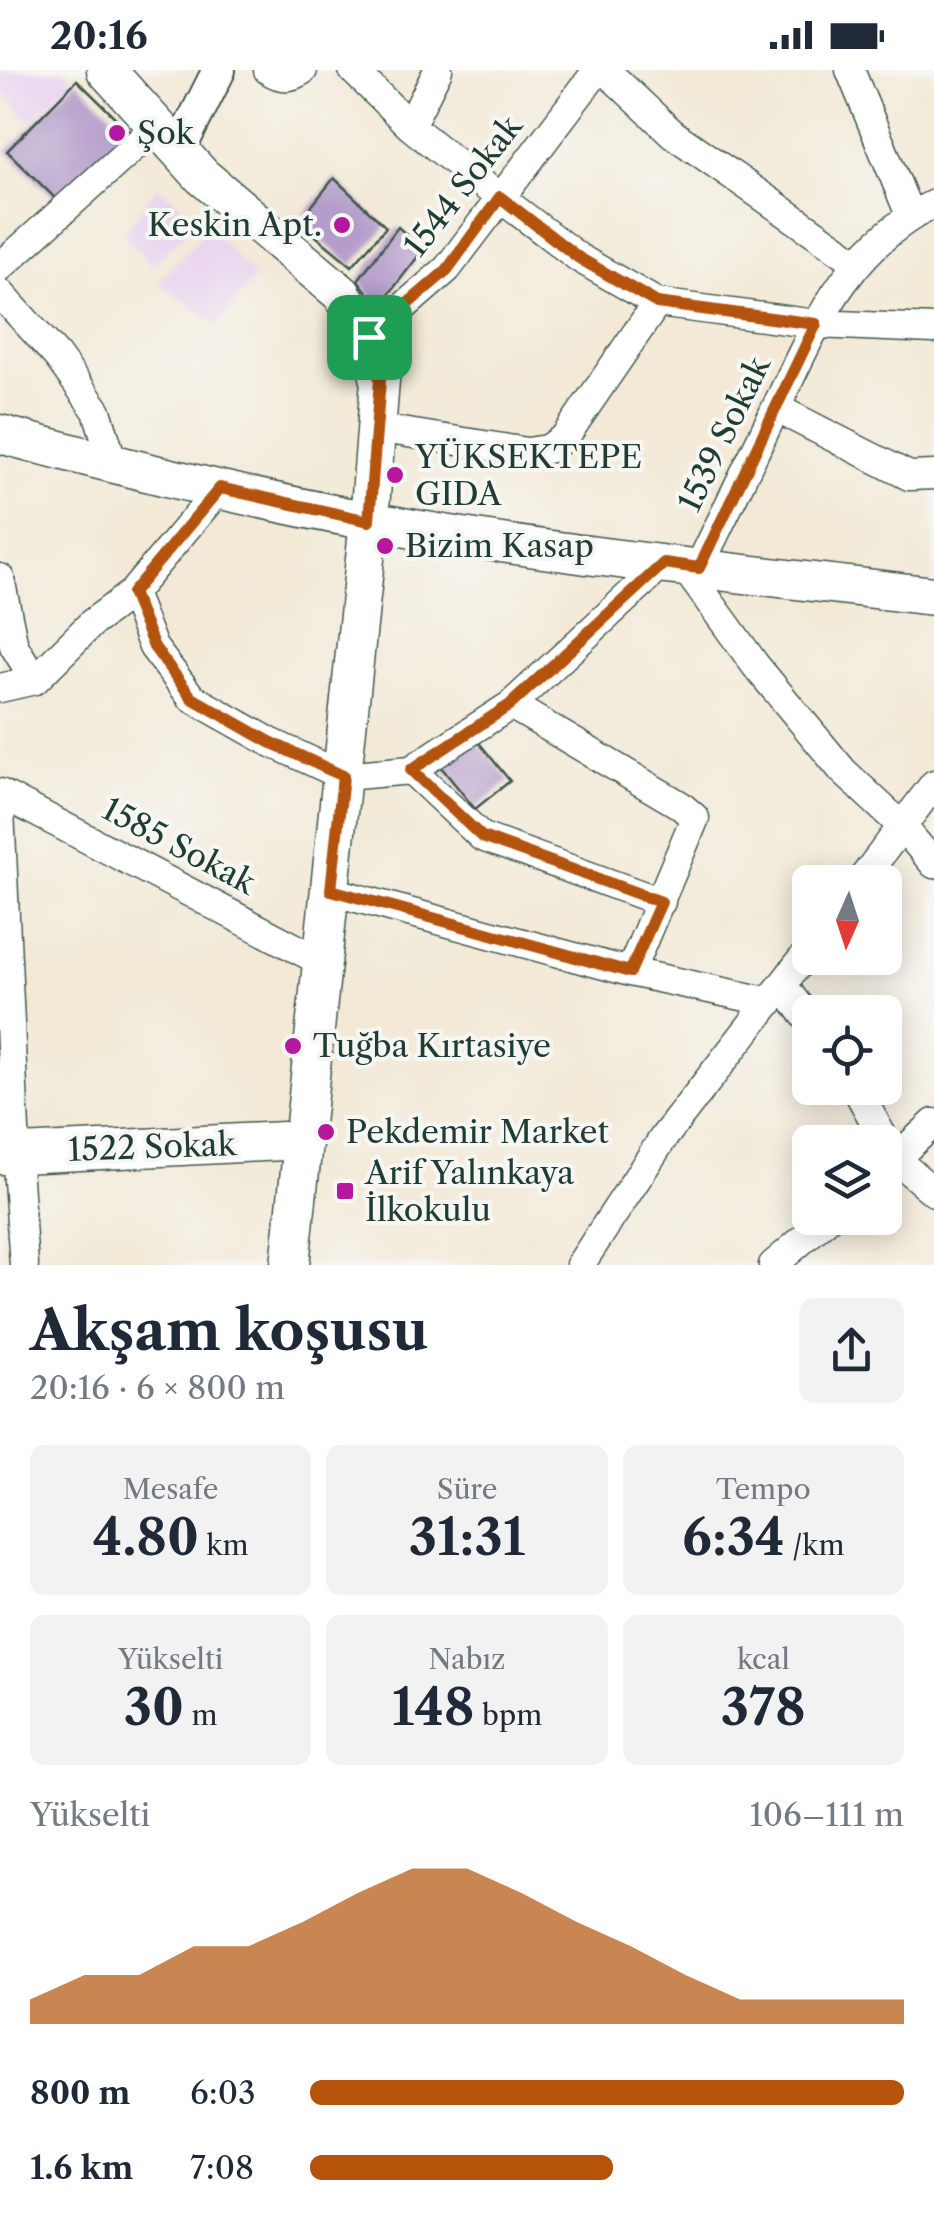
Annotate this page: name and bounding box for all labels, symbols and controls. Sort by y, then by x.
text: 20:16 [50,12,148,59]
street label: 1544 Sokak [395,106,531,264]
place label: Şok [137,113,196,152]
marker: Şok [106,122,128,144]
place label: Keskin Apt. [147,205,322,244]
marker: Keskin Apt. [331,214,353,236]
pin [327,295,412,380]
icon: arrive [342,310,397,365]
street label: 1539 Sokak [669,349,778,518]
place label: YÜKSEKTEPE GIDA [414,437,642,513]
marker: YÜKSEKTEPE GIDA [384,464,406,486]
place label: Bizim Kasap [405,526,594,565]
marker: Bizim Kasap [374,535,396,557]
street label: 1585 Sokak [96,789,264,903]
north arrow [792,865,902,975]
map controls [792,865,902,1235]
button: locate [792,995,902,1105]
place label: Tuğba Kırtasiye [313,1026,551,1065]
marker: Tuğba Kırtasiye [282,1035,304,1057]
place label: Pekdemir Market [346,1112,609,1151]
marker: Pekdemir Market [315,1121,337,1143]
street label: 1522 Sokak [67,1124,238,1169]
button: layers [792,1125,902,1235]
place label: Arif Yalınkaya İlkokulu [364,1153,574,1229]
marker: Arif Yalınkaya İlkokulu [334,1180,356,1202]
text: Akşam koşusu [30,1297,428,1364]
button: share [799,1298,904,1403]
text: 20:16 · 6 × 800 m [30,1368,285,1407]
text: Mesafe [123,1472,218,1506]
text: Süre [437,1472,497,1506]
text: Tempo [716,1472,811,1506]
text: 4.80 [93,1506,199,1568]
text: 31:31 [409,1506,525,1568]
text: 6:34 [682,1506,785,1568]
text: km [199,1528,249,1562]
text: /km [785,1528,845,1562]
text: Yükselti [118,1642,223,1676]
text: Nabız [428,1642,506,1676]
text: kcal [737,1642,790,1676]
text: 30 [124,1676,184,1738]
text: 148 [392,1676,475,1738]
text: 378 [721,1676,806,1738]
text: m [184,1698,217,1732]
text: bpm [475,1698,542,1732]
text: Yükselti [30,1795,150,1834]
text: 106–111 m [749,1795,904,1834]
text: 800 m [30,2073,130,2112]
text: 6:03 [190,2073,256,2112]
text: 1.6 km [30,2148,133,2187]
text: 7:08 [190,2148,254,2187]

